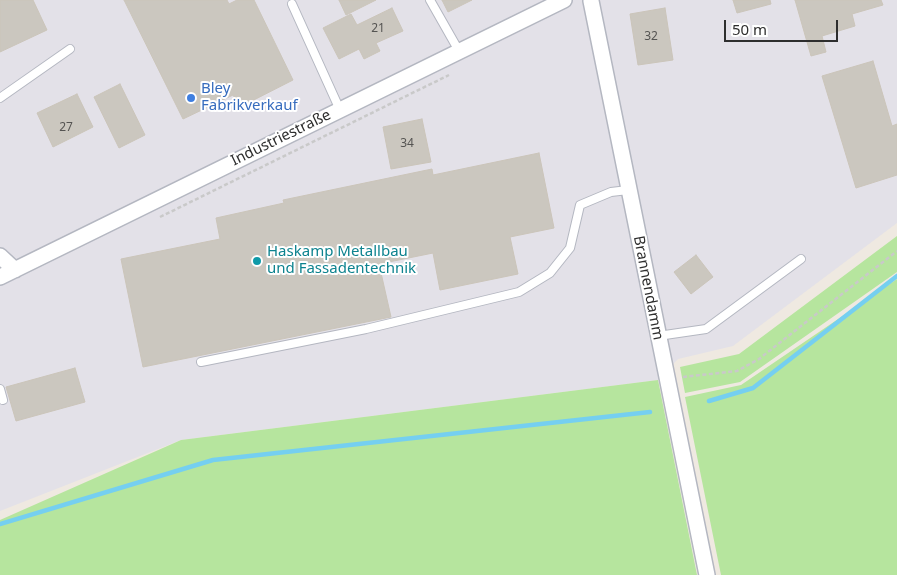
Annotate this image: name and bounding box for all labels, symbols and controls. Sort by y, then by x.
scale bar [727,10,841,42]
text: 50 m [732,19,767,39]
house number: 21 [371,22,385,36]
house number: 32 [644,30,658,44]
place label: Bley Fabrikverkauf [201,80,298,115]
marker: Bley Fabrikverkauf [185,92,197,104]
street label: Industriestraße [228,106,334,170]
house number: 27 [59,121,73,135]
house number: 34 [400,137,414,151]
street label: Brannendamm [629,234,667,342]
place label: Haskamp Metallbau und Fassadentechnik [267,243,416,278]
marker: Haskamp Metallbau und Fassadentechnik [251,255,263,267]

